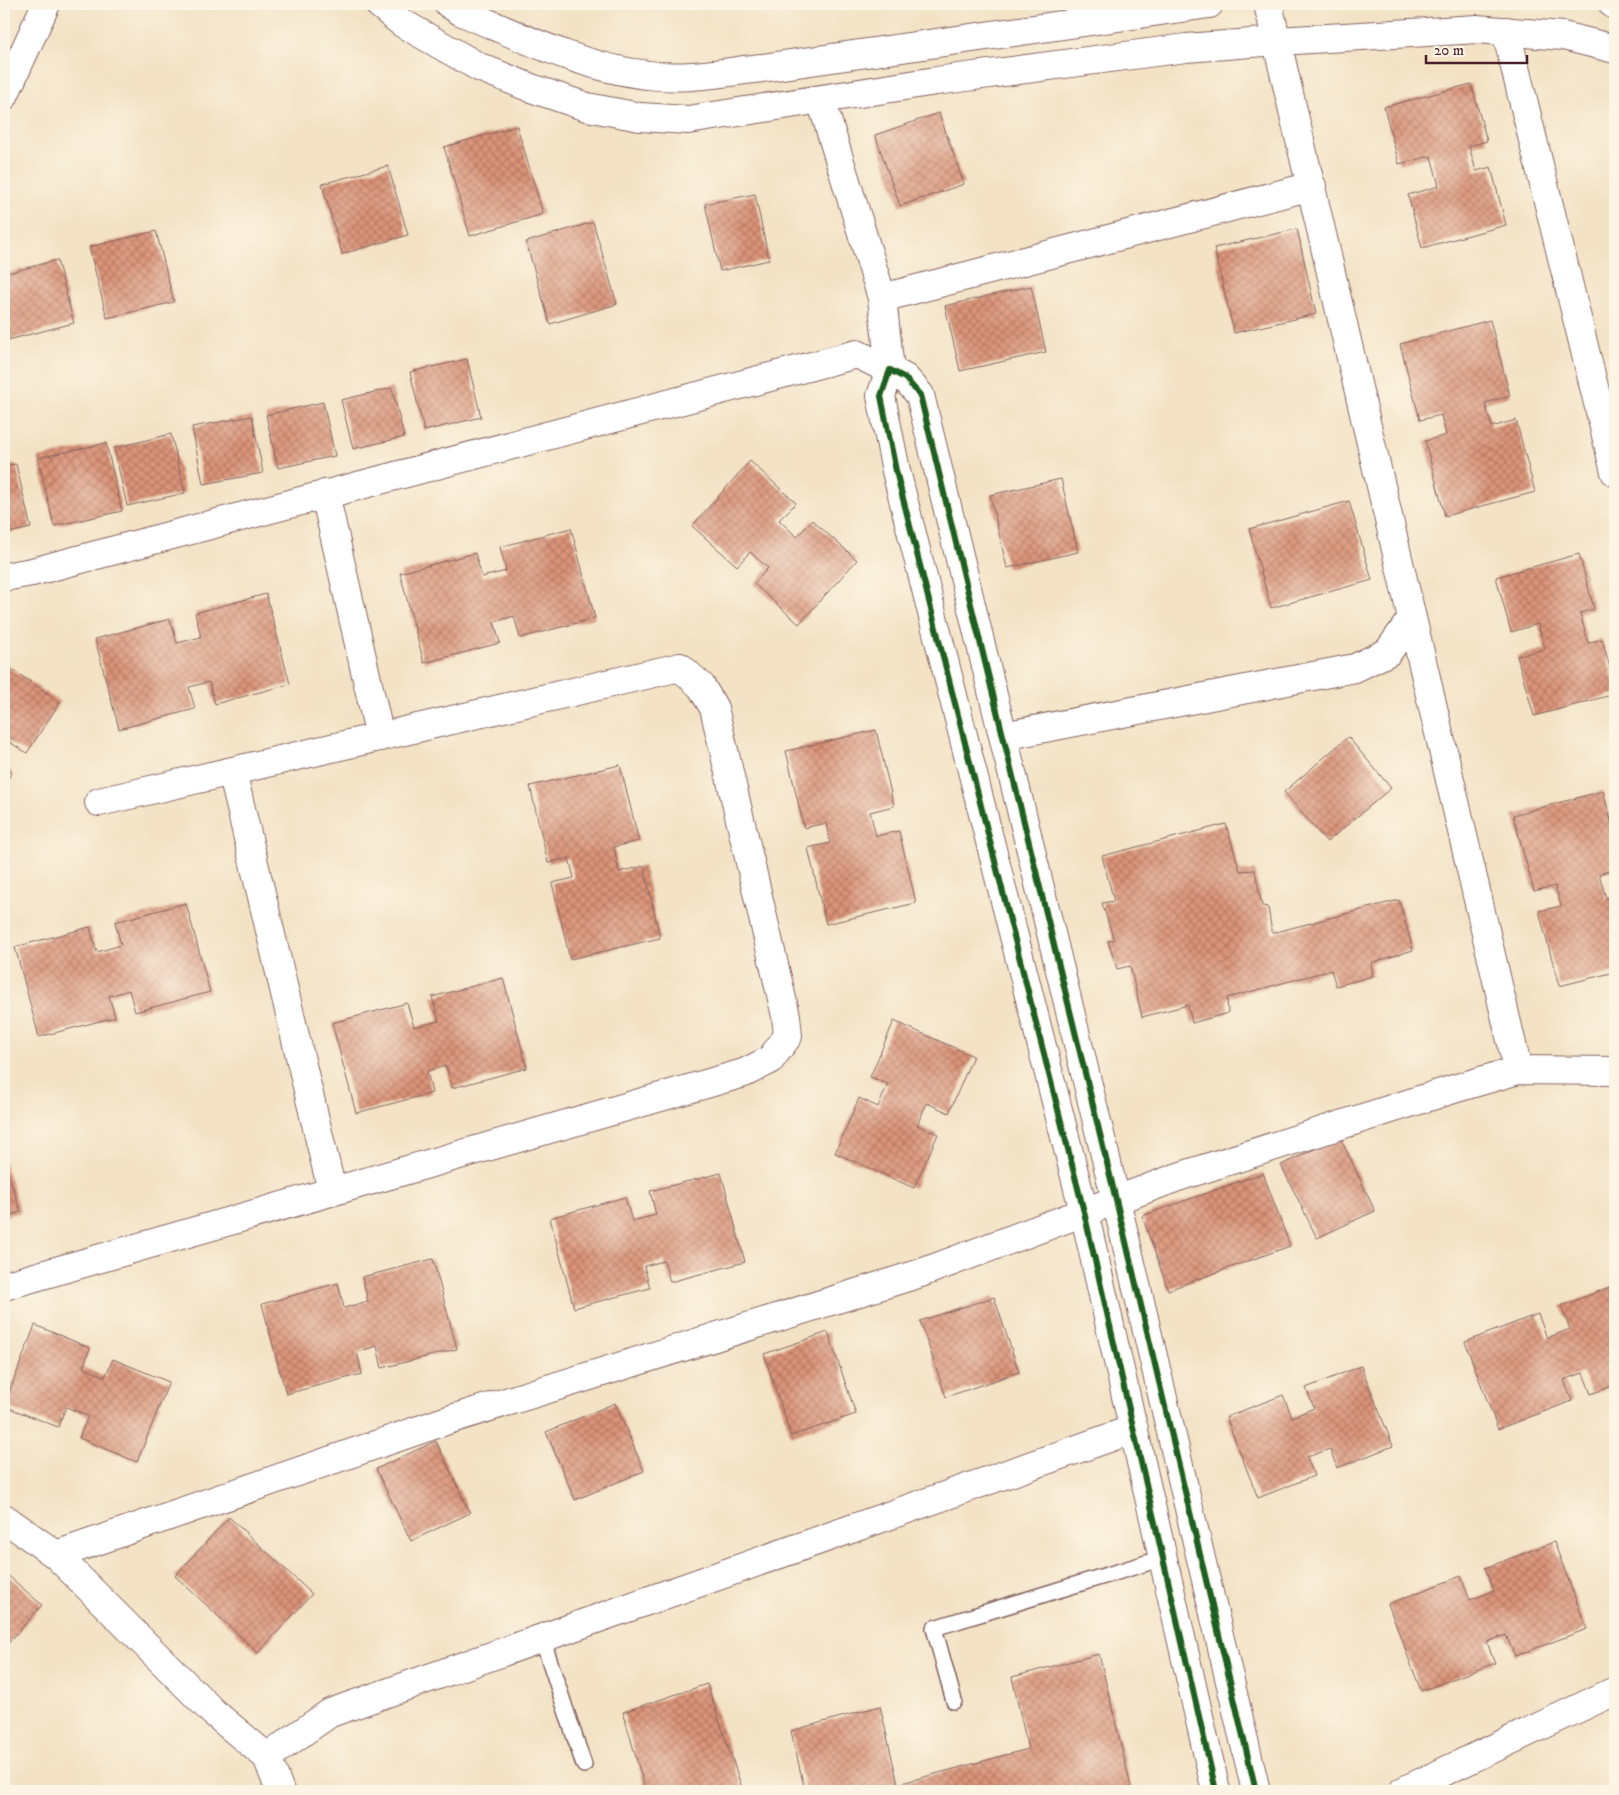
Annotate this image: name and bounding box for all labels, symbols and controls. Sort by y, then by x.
scale bar [1426,32,1528,64]
text: 20 m [1434,41,1464,60]

